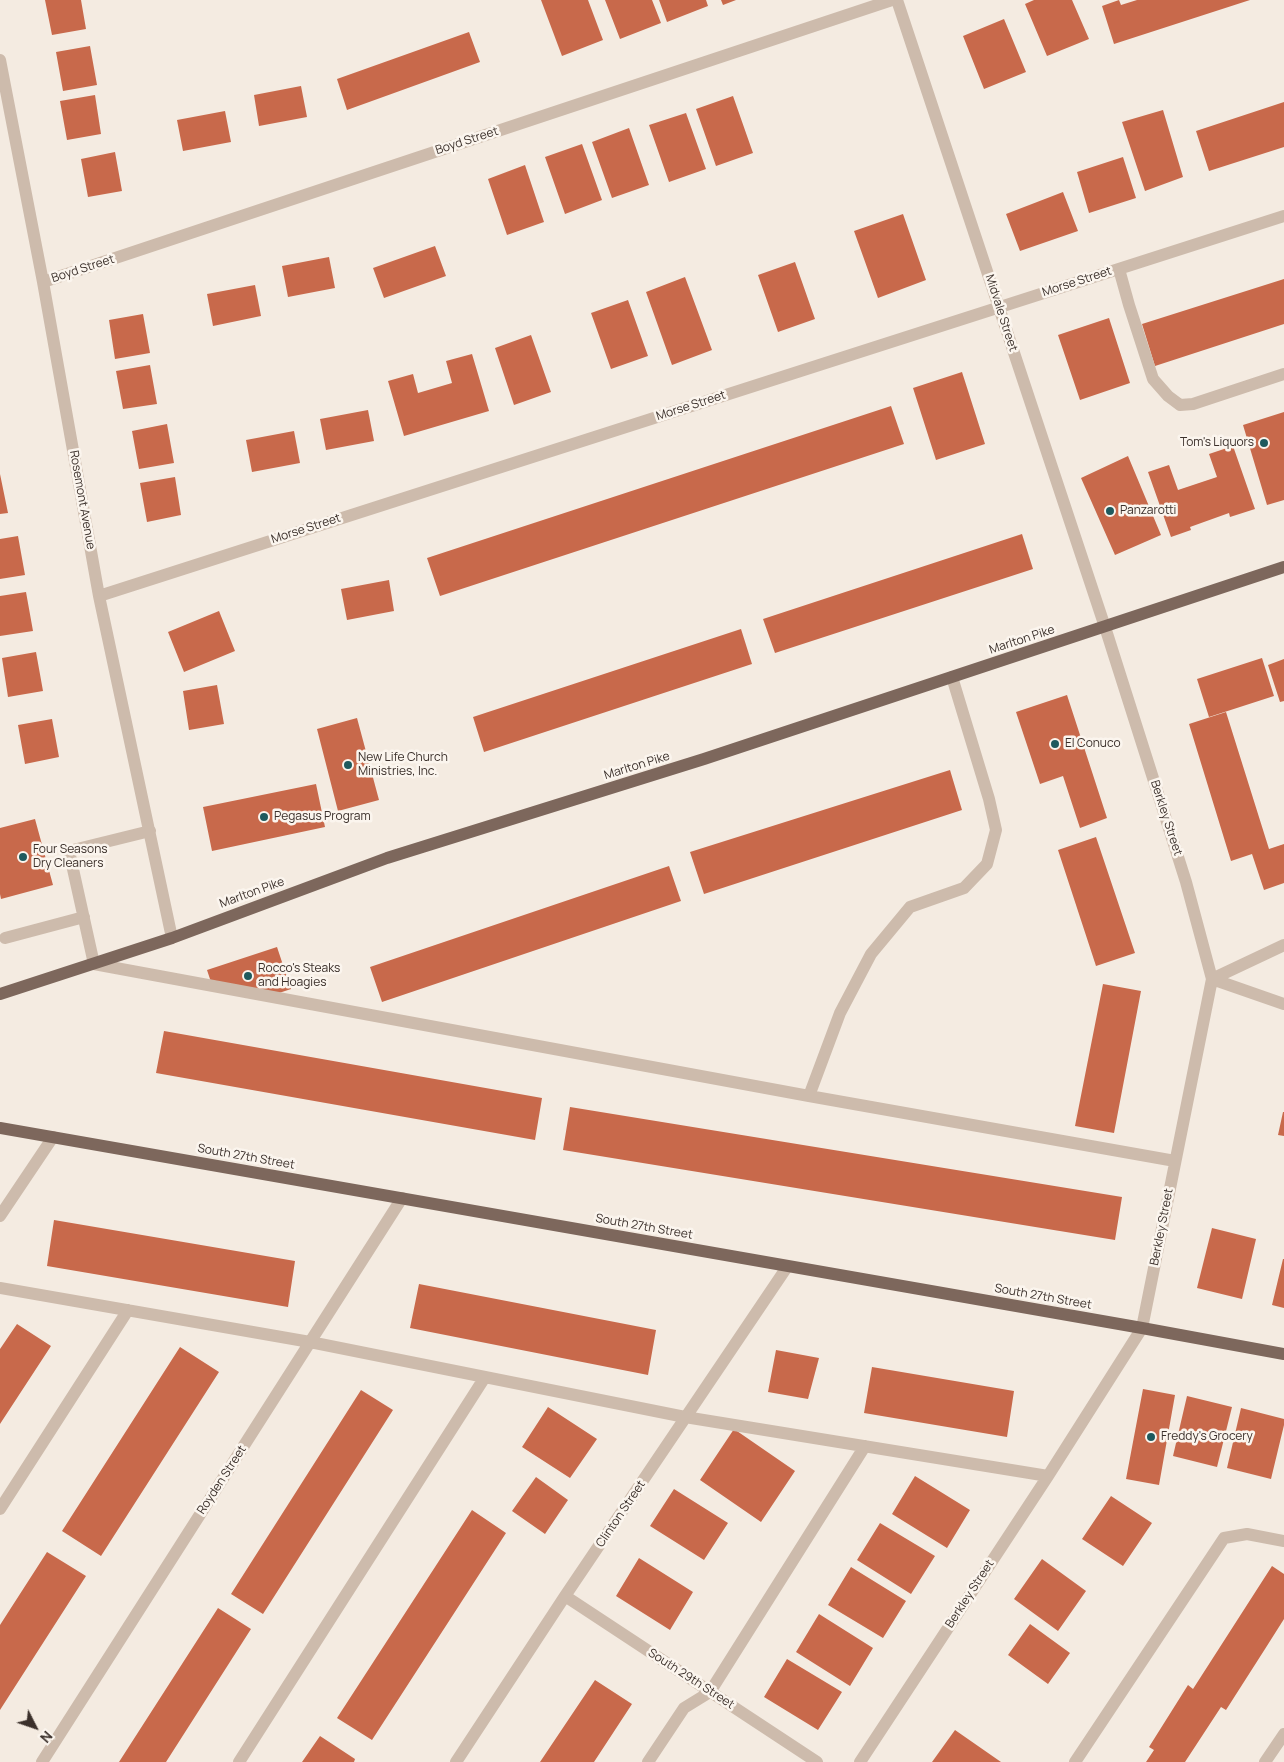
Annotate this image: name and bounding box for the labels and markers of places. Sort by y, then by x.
place label: Tom's Liquors [1180,436,1254,450]
marker: Tom's Liquors [1258,437,1270,449]
place label: Panzarotti [1120,504,1176,518]
marker: Panzarotti [1104,505,1116,517]
place label: El Conuco [1065,737,1121,751]
marker: El Conuco [1049,738,1061,750]
place label: New Life Church Ministries, Inc. [358,751,448,779]
marker: New Life Church Ministries, Inc. [342,759,354,771]
place label: Pegasus Program [274,810,371,824]
marker: Pegasus Program [258,811,270,823]
place label: Four Seasons Dry Cleaners [33,843,108,871]
marker: Four Seasons Dry Cleaners [17,851,29,863]
place label: Rocco's Steaks and Hoagies [258,962,340,990]
marker: Rocco's Steaks and Hoagies [242,970,254,982]
place label: Freddy's Grocery [1161,1430,1253,1444]
marker: Freddy's Grocery [1145,1431,1157,1443]

